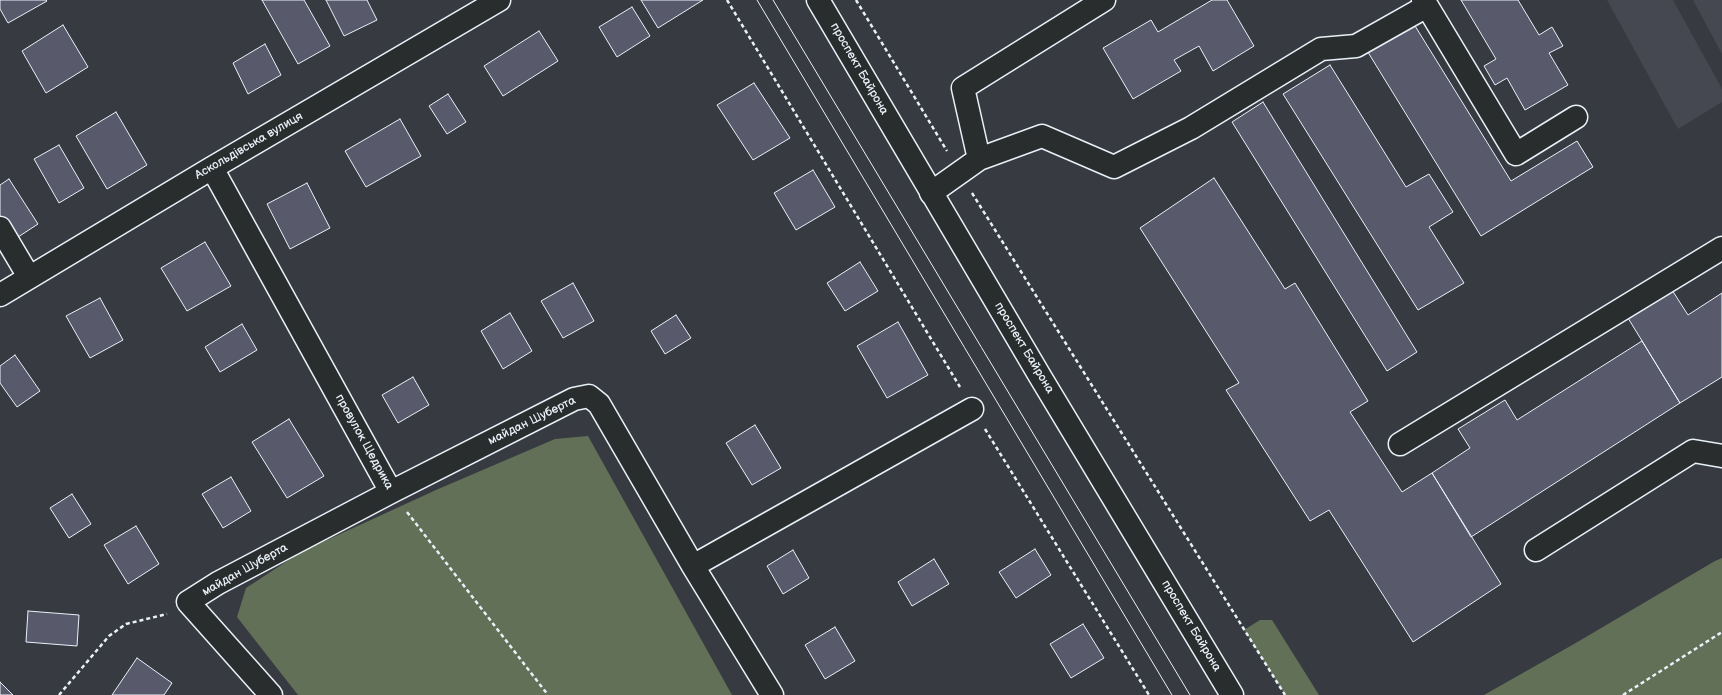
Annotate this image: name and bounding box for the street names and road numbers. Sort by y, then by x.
street label: проспект Байрона [827,20,891,118]
street label: Аскольдівська вулиця [193,109,305,183]
street label: проспект Байрона [991,300,1057,396]
street label: провулок Щедрика [332,392,396,492]
street label: майдан Шуберта [486,394,578,448]
street label: майдан Шуберта [200,541,290,599]
street label: проспект Байрона [1158,578,1224,674]

